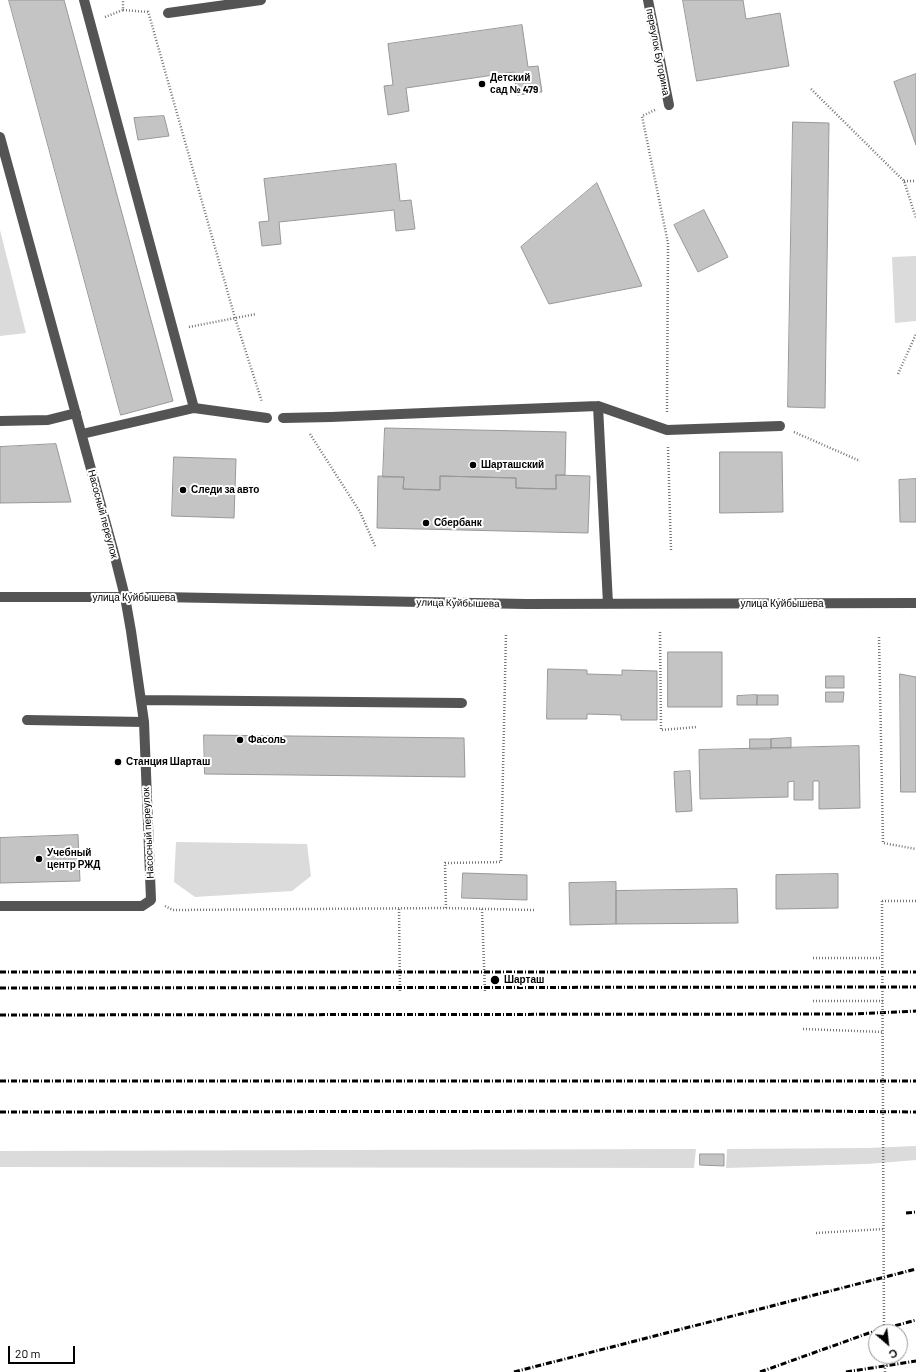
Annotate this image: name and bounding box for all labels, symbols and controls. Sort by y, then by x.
street label: переулок Буторина [644,8,672,96]
place label: Детский сад № 479 [490,72,538,96]
marker: Детский сад № 479 [477,79,487,89]
place label: Шарташский [481,459,544,471]
marker: Шарташский [468,460,478,470]
street label: Насосный переулок [85,468,121,560]
place label: Следи за авто [191,484,259,496]
marker: Следи за авто [178,485,188,495]
place label: Сбербанк [434,517,482,529]
marker: Сбербанк [421,518,431,528]
street label: улица Куйбышева [92,592,176,604]
street label: улица Куйбышева [416,596,500,610]
street label: улица Куйбышева [740,598,824,610]
place label: Фасоль [248,734,286,746]
marker: Фасоль [235,735,245,745]
place label: Станция Шарташ [126,756,210,768]
marker: Станция Шарташ [113,757,123,767]
street label: Насосный переулок [140,787,156,879]
place label: Учебный центр РЖД [47,847,100,870]
marker: Учебный центр РЖД [34,854,44,864]
marker: Шарташ [489,974,501,986]
place label: Шарташ [504,974,544,986]
north arrow [868,1324,908,1364]
scale bar [10,1338,77,1364]
text: 20 m [15,1346,41,1360]
text: С [887,1347,900,1362]

